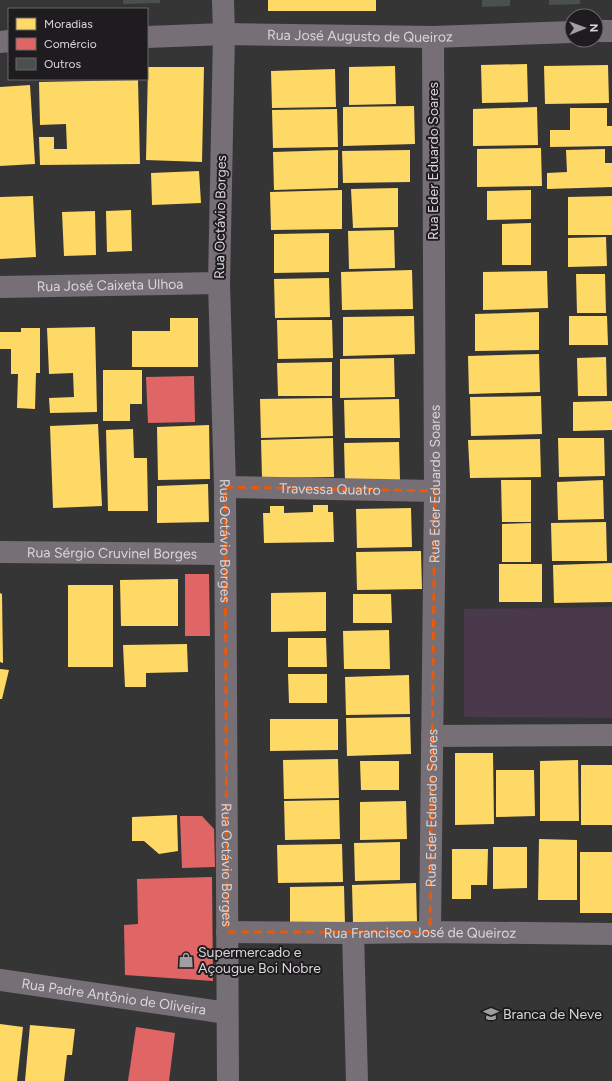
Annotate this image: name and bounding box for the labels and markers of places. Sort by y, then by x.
place label: Supermercado e Açougue Boi Nobre [198,944,321,977]
shop icon: Supermercado e Açougue Boi Nobre [177,951,195,969]
school or university icon: Branca de Neve [482,1005,500,1023]
place label: Branca de Neve [503,1006,602,1023]

